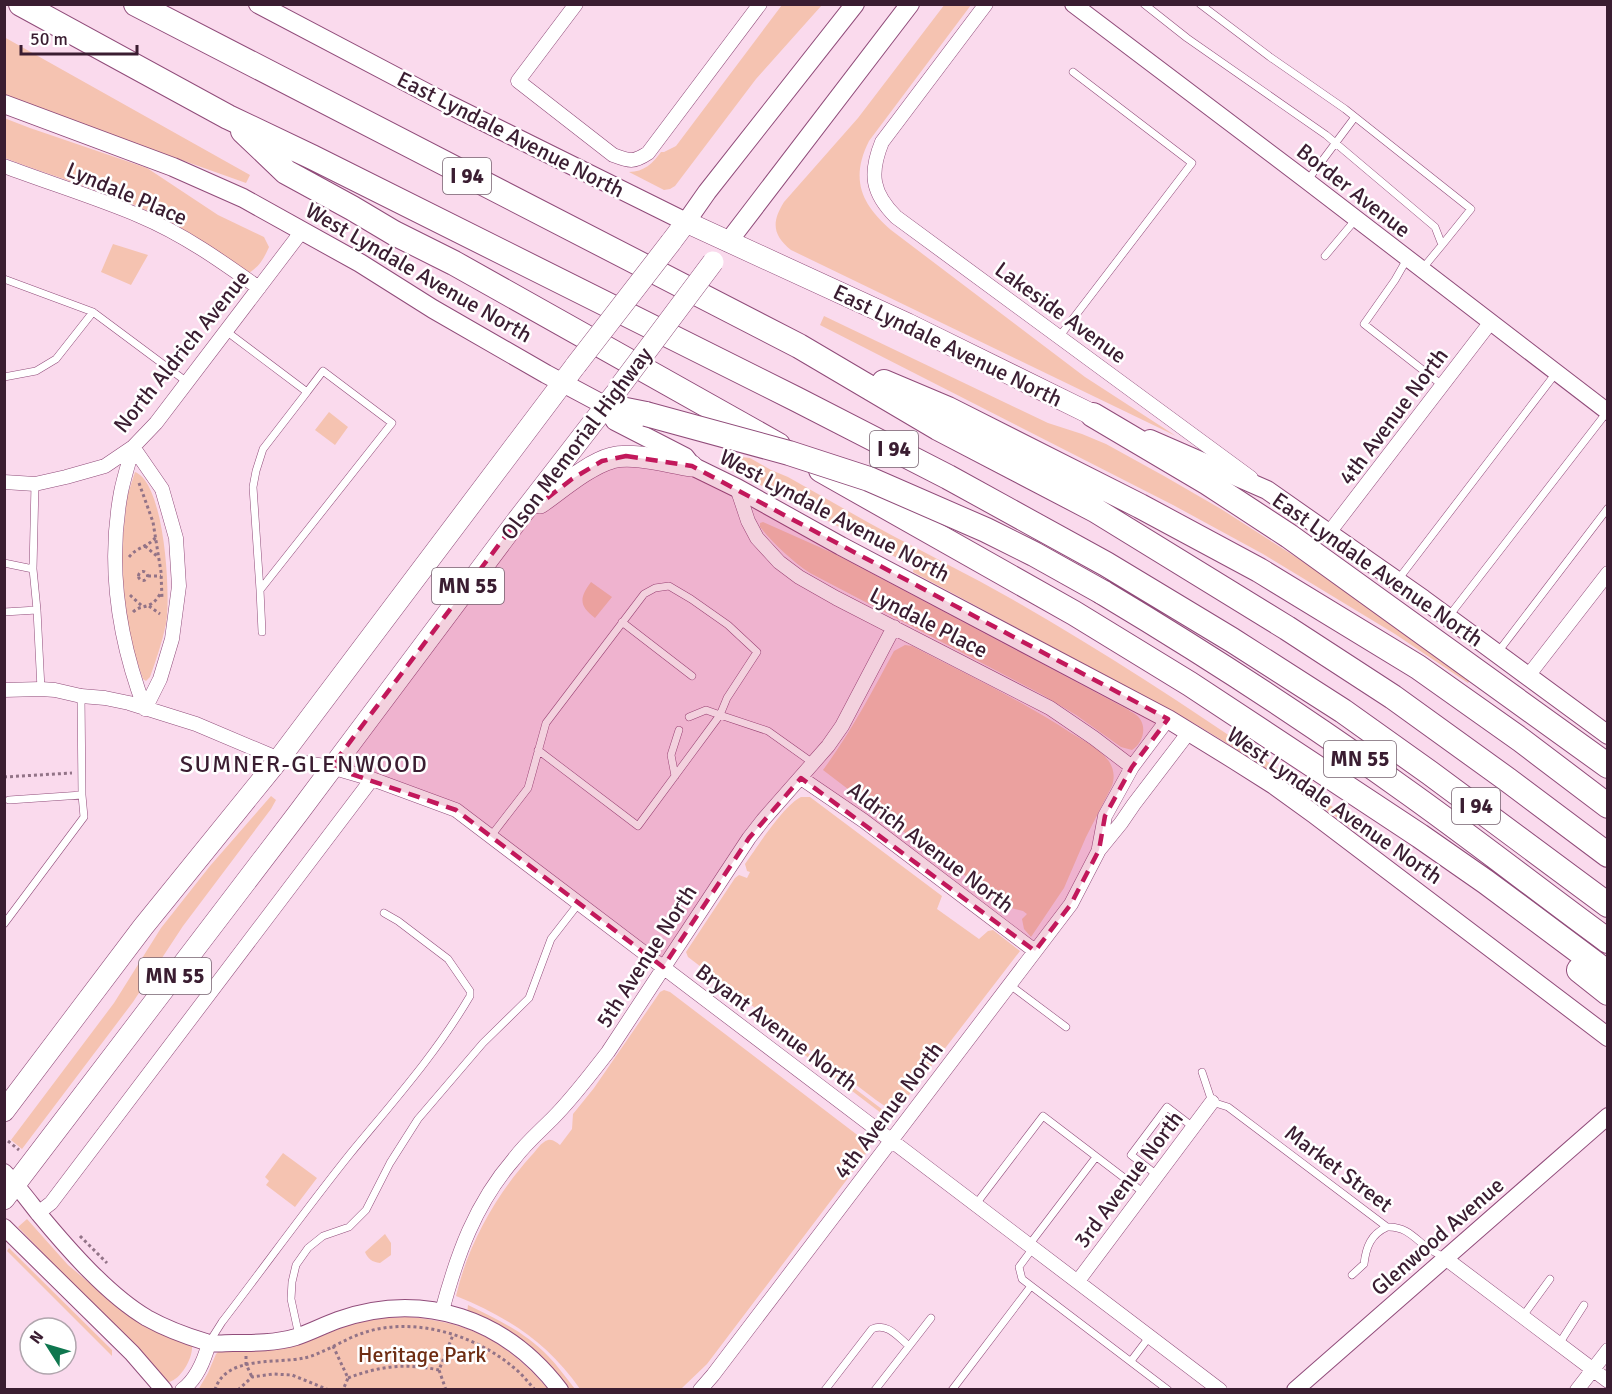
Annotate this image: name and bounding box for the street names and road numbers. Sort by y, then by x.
street label: East Lyndale Avenue North [393,65,629,204]
street label: Border Avenue [1291,138,1416,243]
street label: Lyndale Place [62,156,191,231]
road number: I 94 [443,158,491,194]
street label: West Lyndale Avenue North [301,197,537,348]
street label: Lakeside Avenue [990,256,1132,369]
street label: North Aldrich Avenue [108,265,255,438]
street label: East Lyndale Avenue North [829,278,1067,413]
street label: Olson Memorial Highway [495,341,658,545]
street label: 4th Avenue North [1333,342,1454,490]
road number: I 94 [870,431,918,467]
street label: West Lyndale Avenue North [715,443,955,588]
street label: East Lyndale Avenue North [1267,486,1488,653]
road number: MN 55 [432,568,504,604]
street label: Lyndale Place [865,581,992,664]
street label: West Lyndale Avenue North [1222,721,1448,890]
road number: MN 55 [1324,741,1396,777]
street label: Aldrich Avenue North [842,776,1019,919]
road number: I 94 [1452,788,1500,824]
street label: 5th Avenue North [590,880,703,1033]
road number: MN 55 [139,958,211,994]
street label: Bryant Avenue North [690,958,863,1097]
street label: 4th Avenue North [828,1036,949,1184]
street label: 3rd Avenue North [1068,1105,1189,1253]
street label: Market Street [1279,1119,1398,1218]
street label: Glenwood Avenue [1366,1171,1509,1301]

